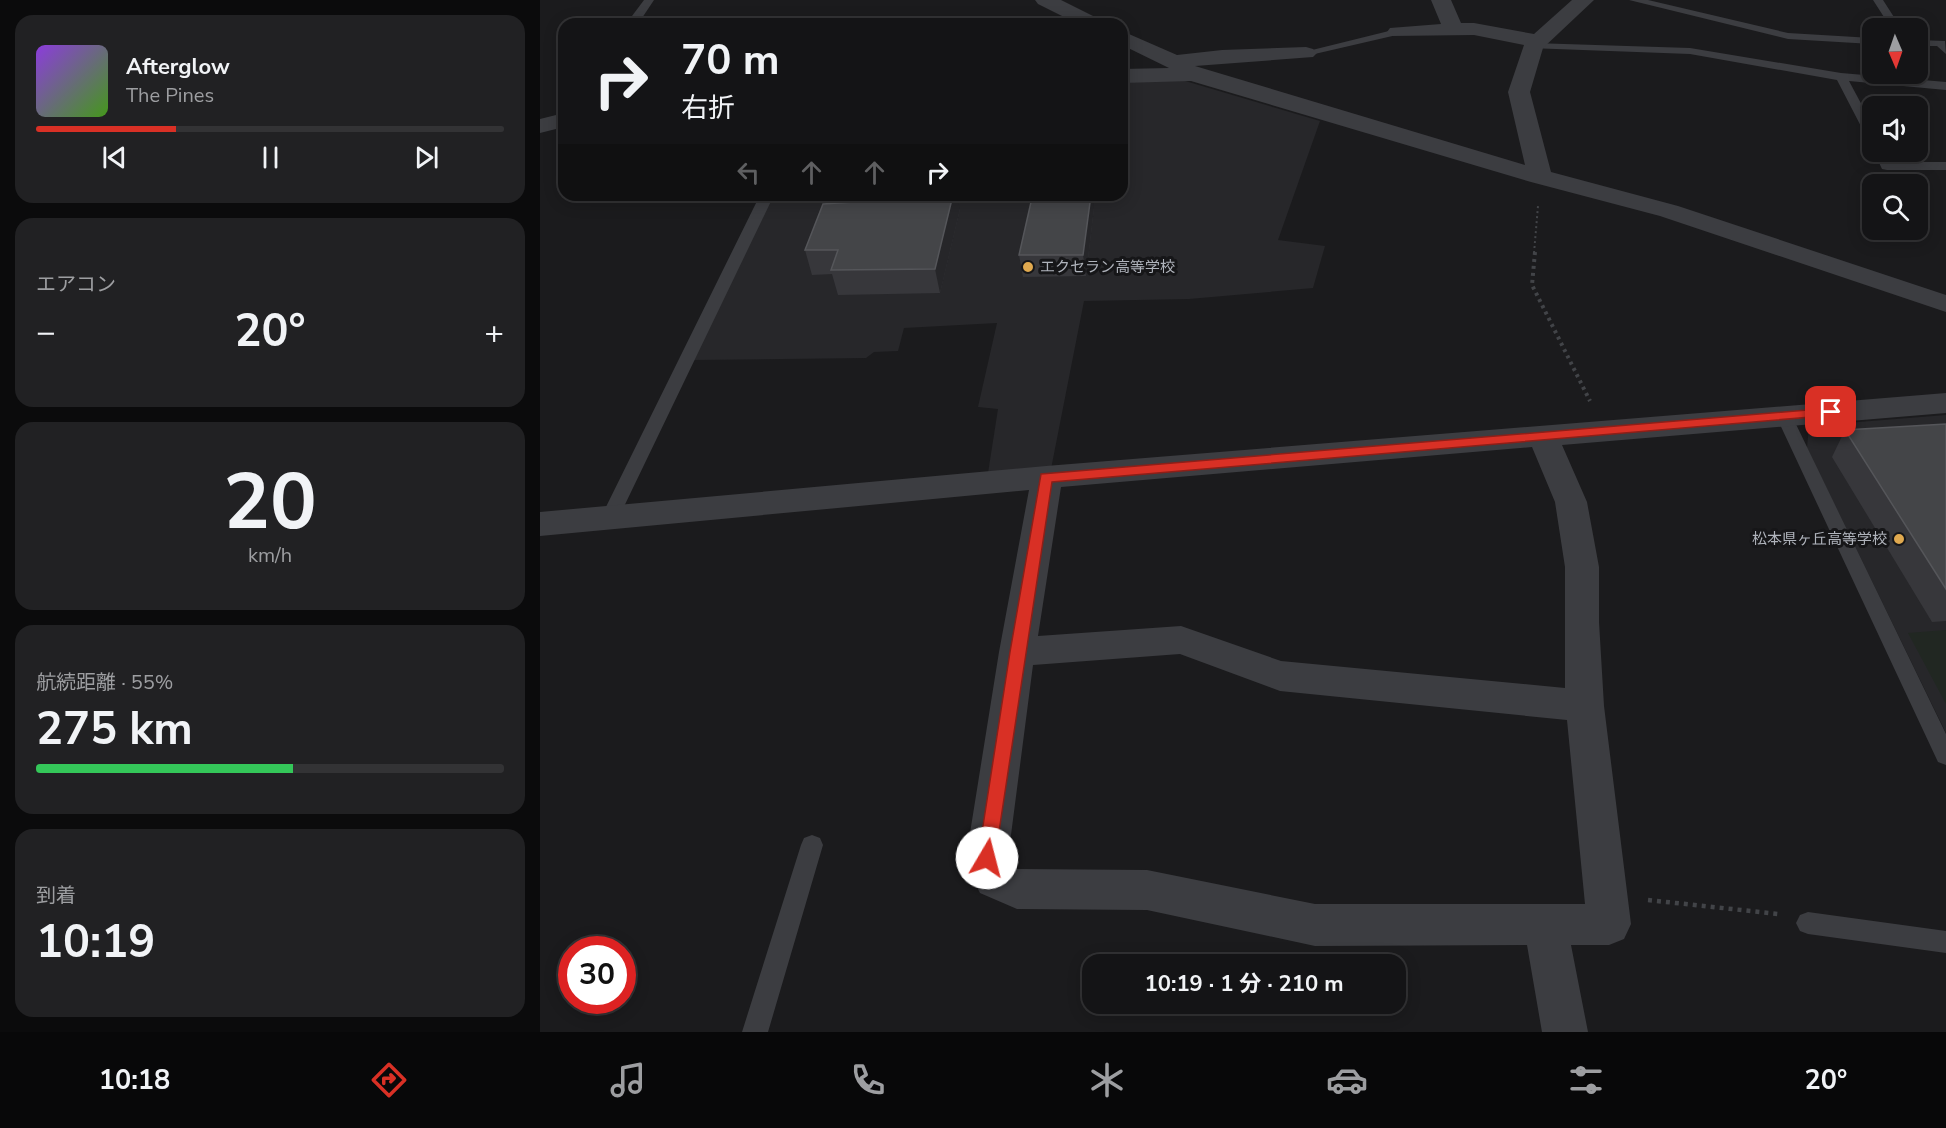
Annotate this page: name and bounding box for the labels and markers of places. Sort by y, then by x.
place label: エクセラン高等学校 [1040,257,1175,277]
marker: エクセラン高等学校 [1021,260,1035,274]
pin [1805,386,1856,437]
place label: 松本県ヶ丘高等学校 [1752,529,1887,549]
marker: 松本県ヶ丘高等学校 [1892,532,1906,546]

